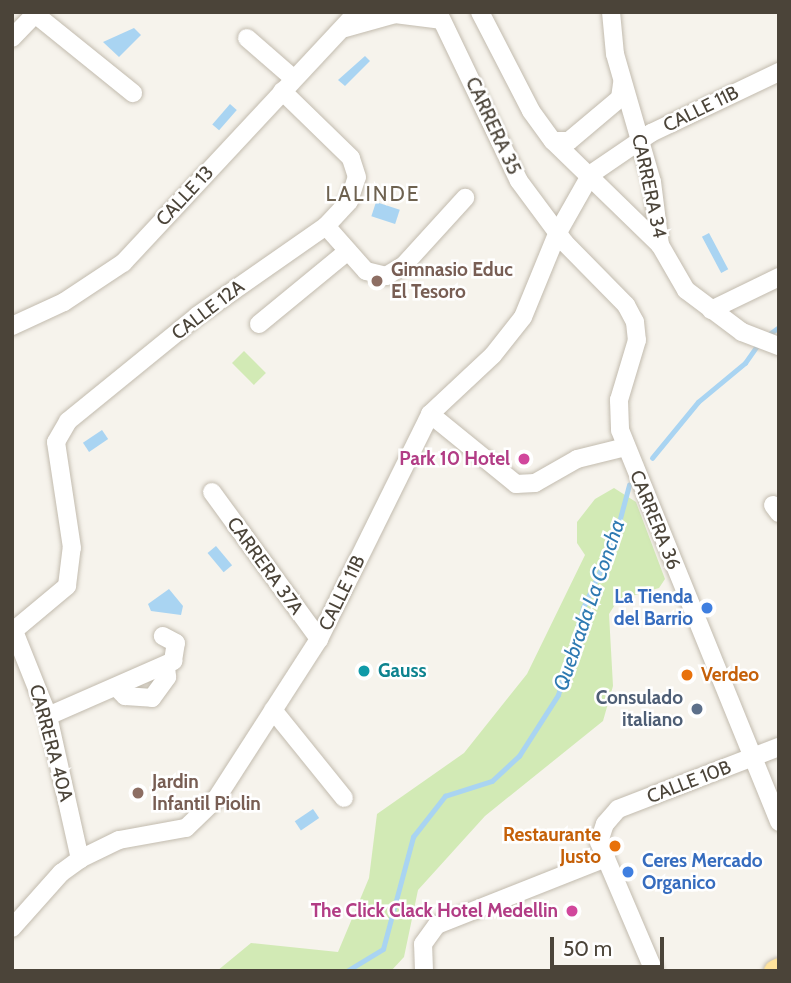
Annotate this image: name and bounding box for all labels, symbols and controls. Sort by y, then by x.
street label: CARRERA 35 [461,74,525,178]
street label: CALLE 11B [660,81,742,137]
street label: CARRERA 34 [627,132,671,240]
street label: CALLE 13 [152,161,218,231]
district label: LALINDE [326,181,420,207]
place label: Gimnasio Educ El Tesoro [391,259,513,303]
marker: Gimnasio Educ El Tesoro [369,273,385,289]
street label: CALLE 12A [167,275,249,345]
place label: Park 10 Hotel [399,448,510,470]
marker: Park 10 Hotel [516,451,532,467]
street label: CARRERA 36 [625,467,685,573]
street label: CARRERA 37A [222,513,308,619]
water label: Quebrada La Concha [548,516,630,694]
street label: CALLE 11B [314,552,370,634]
place label: La Tienda del Barrio [614,586,693,630]
marker: La Tienda del Barrio [699,600,715,616]
place label: Gauss [378,660,427,682]
marker: Gauss [356,663,372,679]
place label: Verdeo [701,664,759,686]
marker: Verdeo [679,667,695,683]
street label: CARRERA 40A [24,682,78,804]
place label: Consulado italiano [596,687,683,731]
marker: Consulado italiano [689,701,705,717]
street label: CALLE 10B [644,756,734,808]
place label: Jardin Infantil Piolin [152,771,261,815]
marker: Jardin Infantil Piolin [130,785,146,801]
place label: Restaurante Justo [503,824,601,868]
marker: Restaurante Justo [607,838,623,854]
place label: Ceres Mercado Organico [642,850,763,894]
marker: Ceres Mercado Organico [620,864,636,880]
place label: The Click Clack Hotel Medellin [311,900,558,922]
marker: The Click Clack Hotel Medellin [564,903,580,919]
scale bar [553,923,667,967]
text: 50 m [563,936,612,961]

